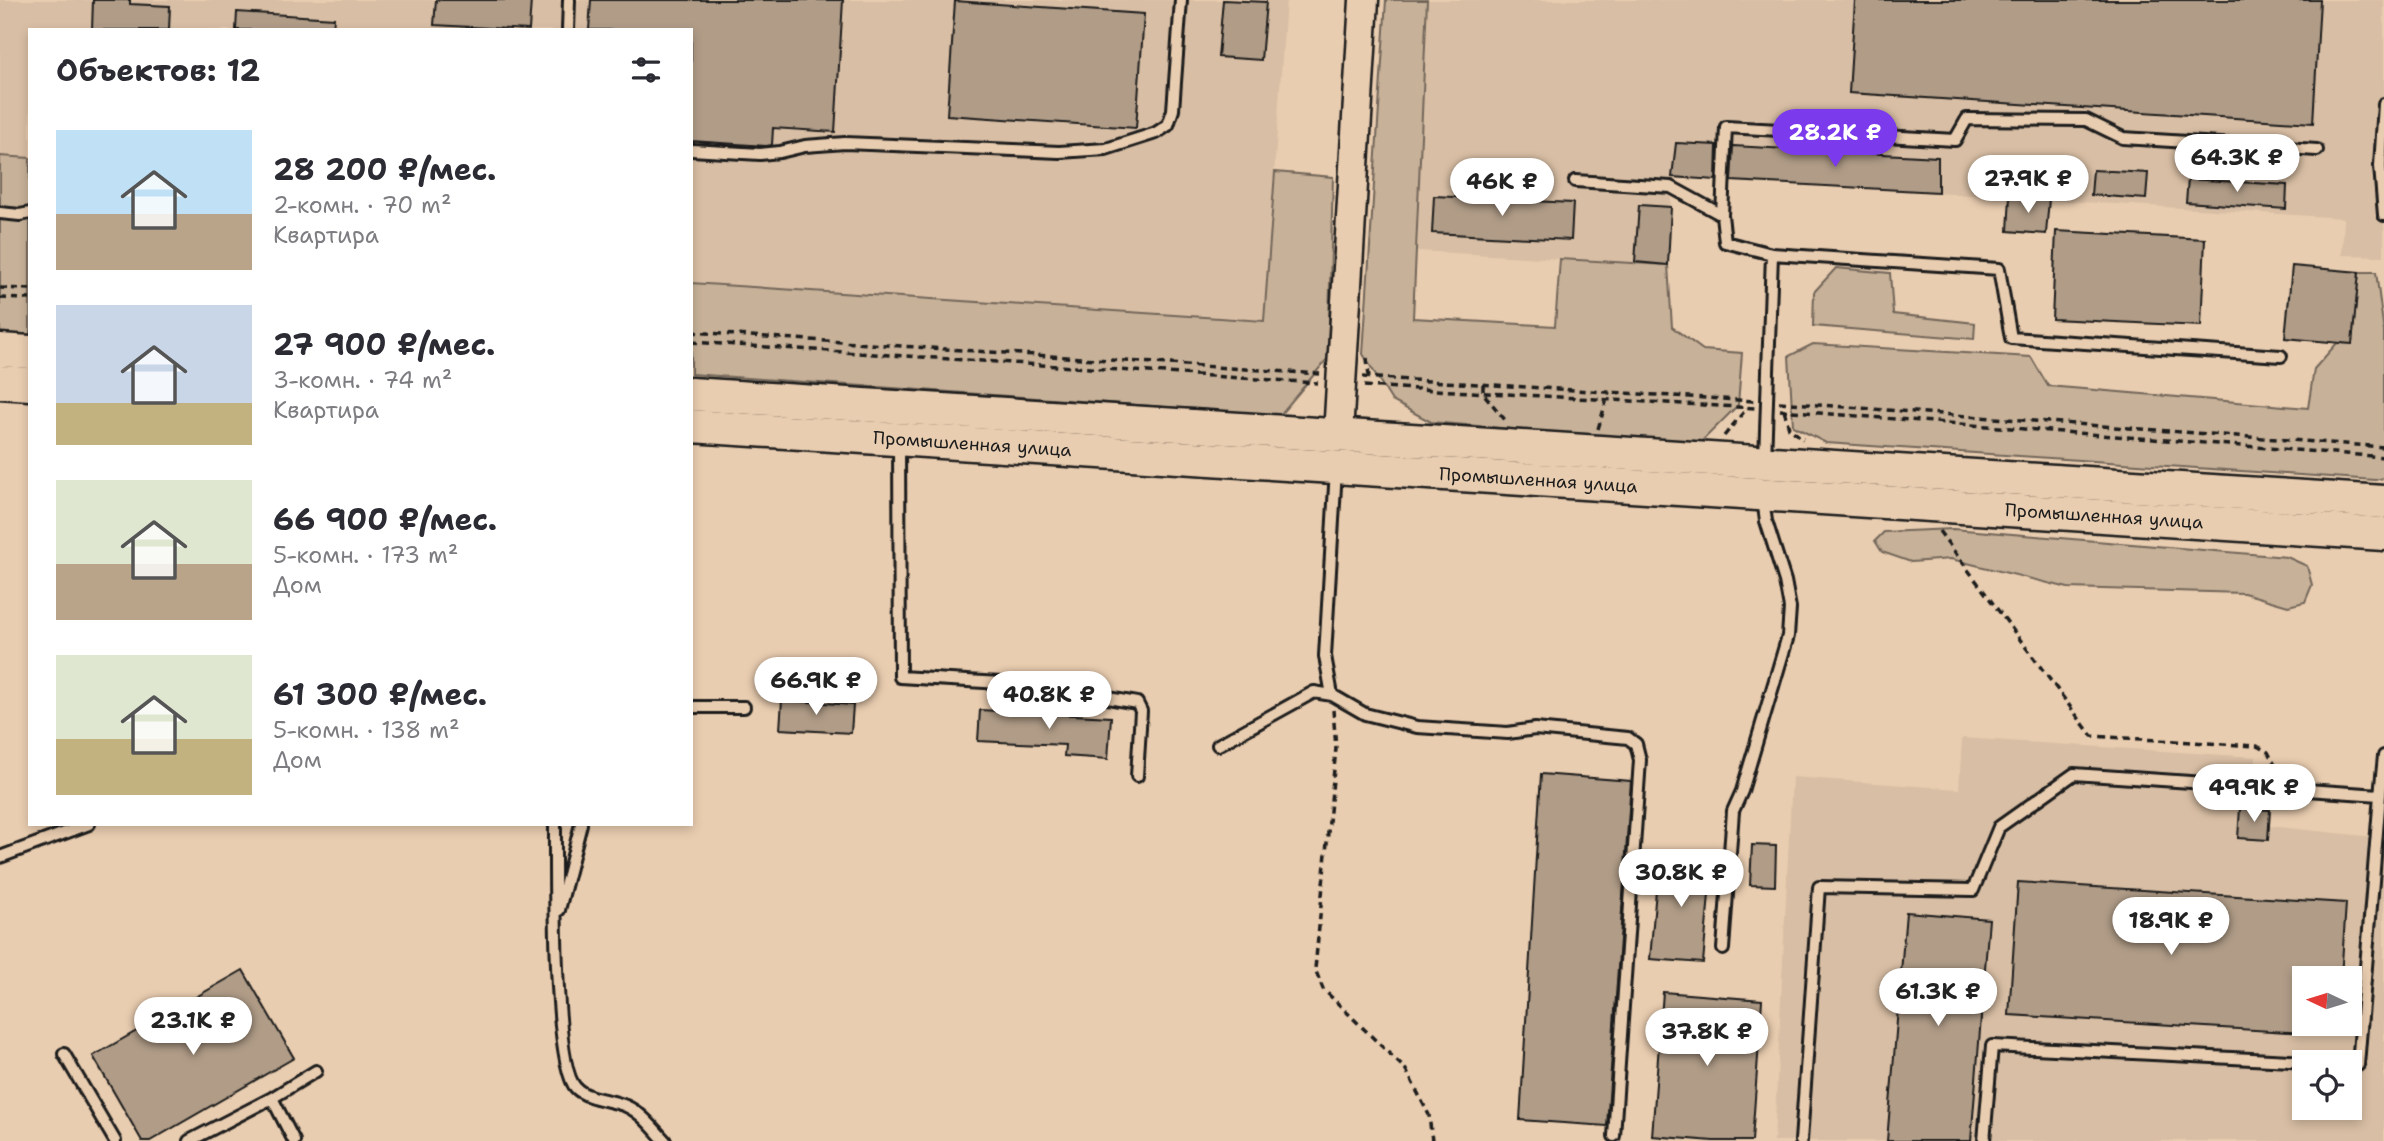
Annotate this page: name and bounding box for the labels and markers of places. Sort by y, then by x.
pin: 28.2K ₽ [1770,110,1900,169]
pin: 64.3K ₽ [2172,134,2302,194]
pin: 27.9K ₽ [1963,156,2093,215]
pin: 46K ₽ [1453,158,1551,218]
pin: 66.9K ₽ [751,658,881,717]
pin: 40.8K ₽ [984,672,1114,731]
pin: 49.9K ₽ [2189,764,2319,824]
pin: 30.8K ₽ [1616,850,1746,909]
pin: 18.9K ₽ [2106,898,2236,957]
pin: 61.3K ₽ [1873,968,2003,1028]
pin: 23.1K ₽ [128,998,258,1057]
pin: 37.8K ₽ [1642,1009,1772,1068]

